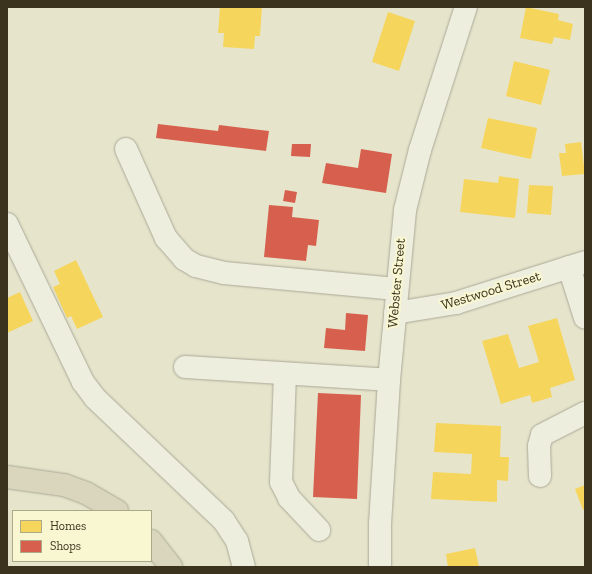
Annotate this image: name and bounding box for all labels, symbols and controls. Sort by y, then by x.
street label: Webster Street [385,237,409,329]
street label: Westwood Street [439,268,543,314]
legend [12,510,152,562]
text: Homes [50,519,86,533]
text: Shops [50,539,81,553]

